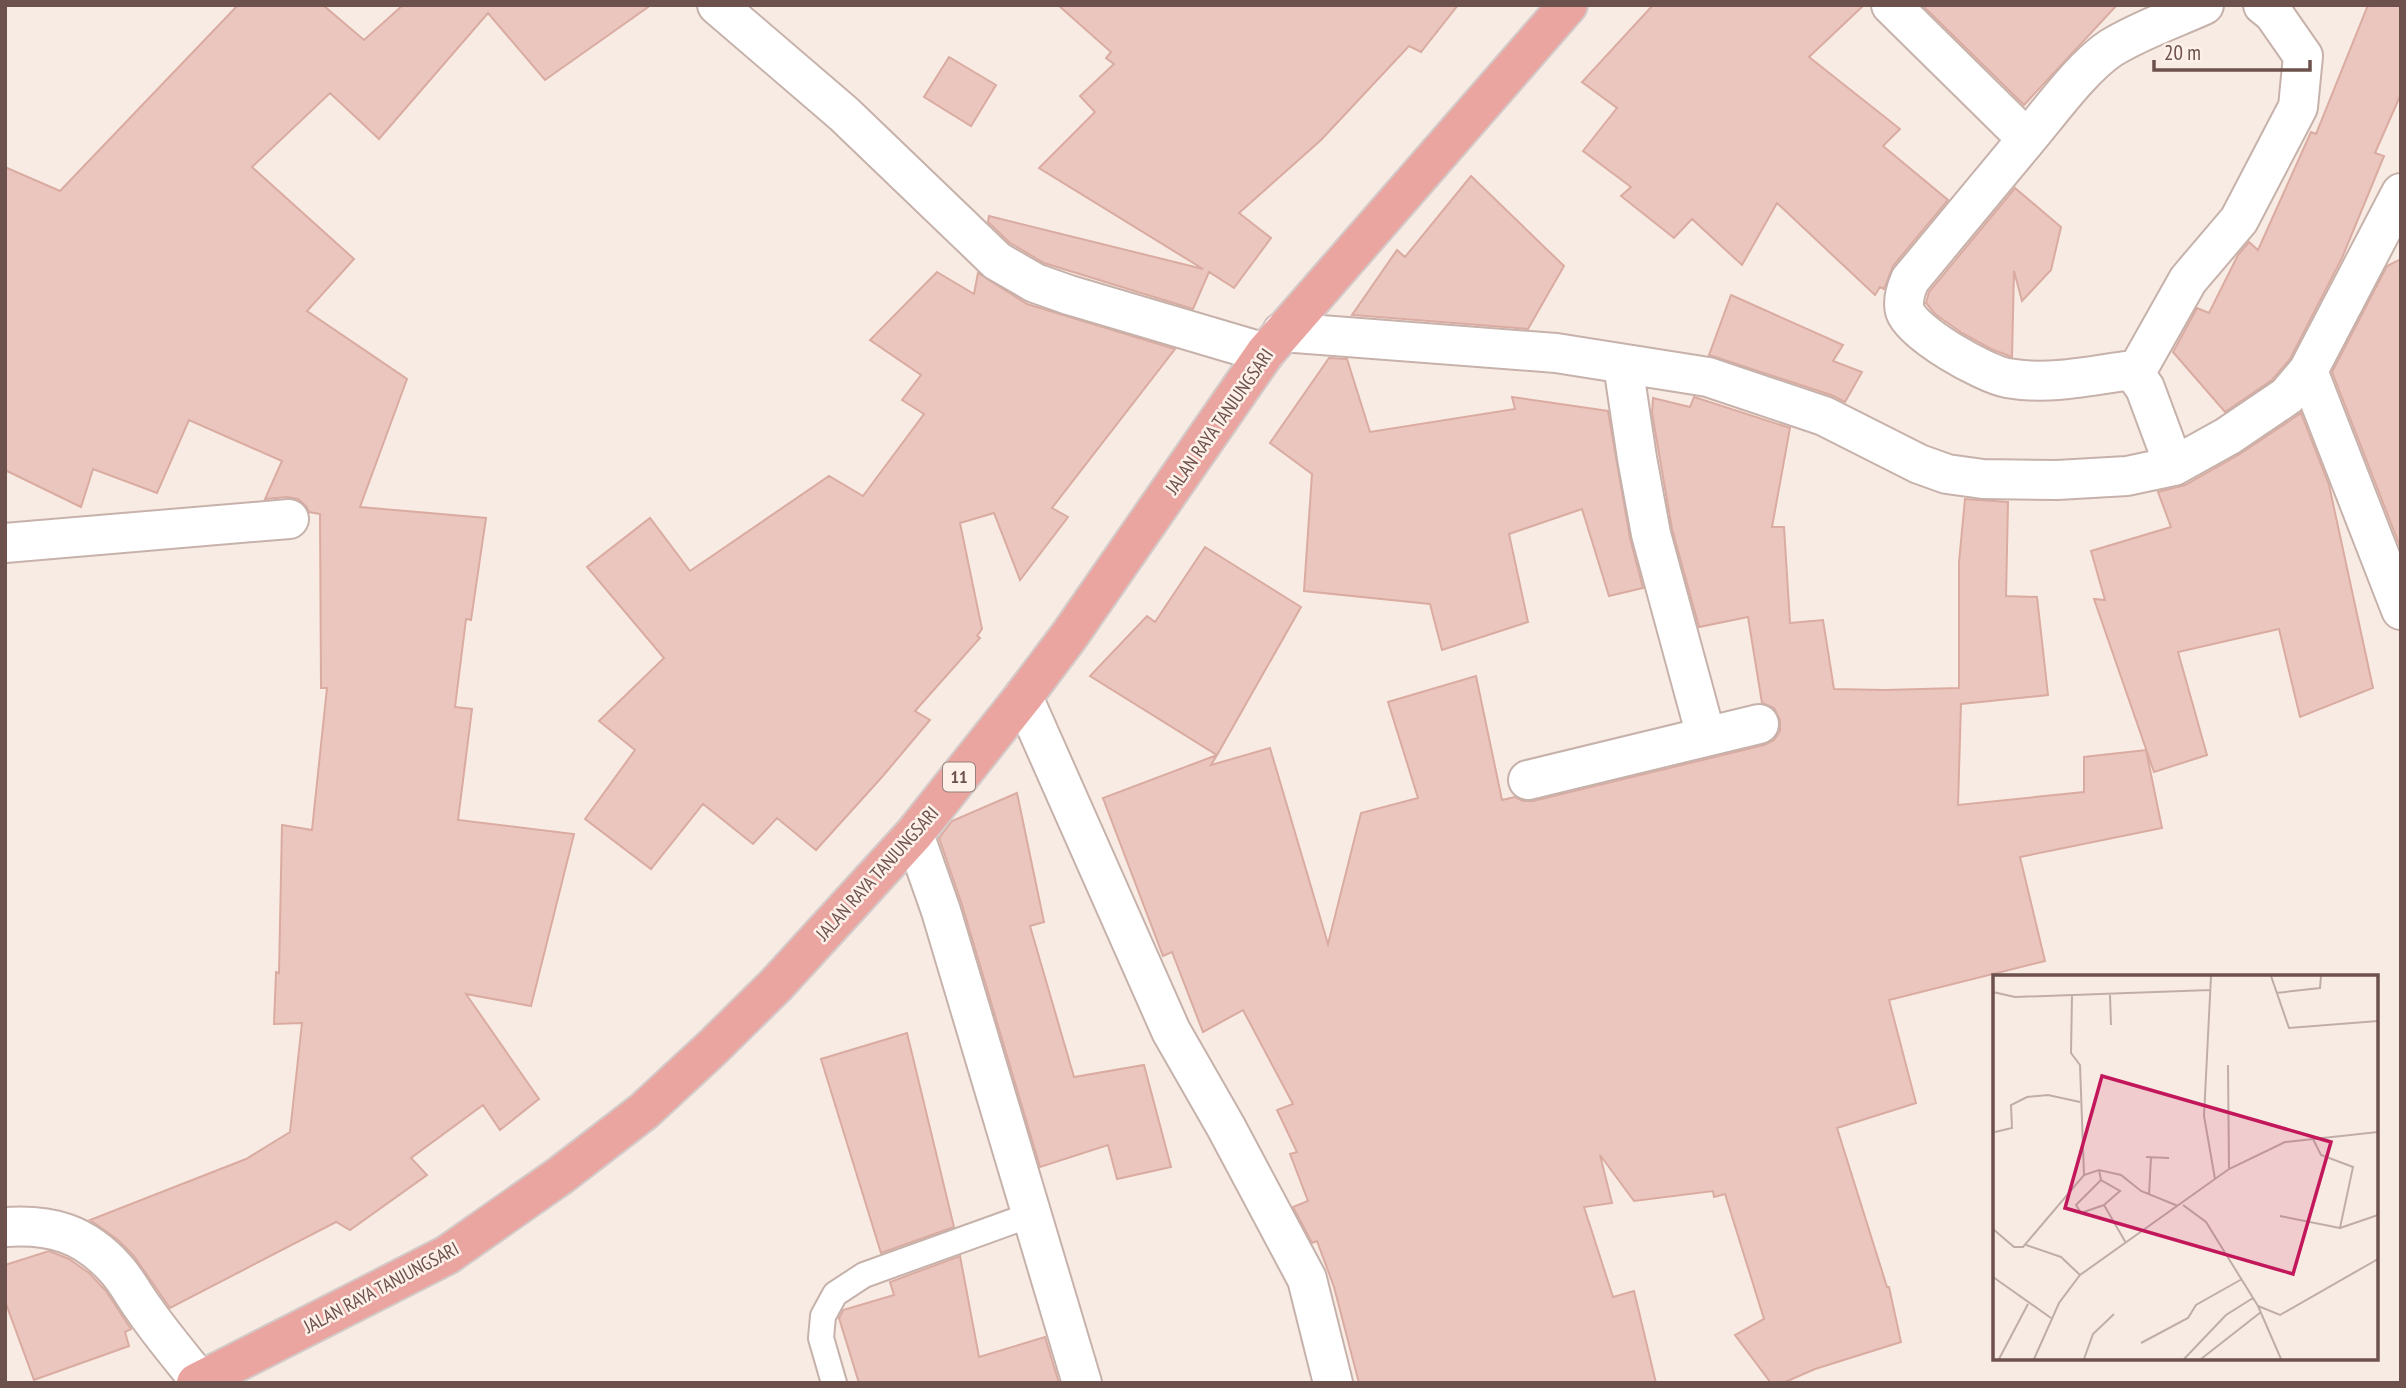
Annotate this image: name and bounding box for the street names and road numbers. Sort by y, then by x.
street label: JALAN RAYA TANJUNGSARI [1159,344,1278,499]
road number: 11 [943,762,975,792]
street label: JALAN RAYA TANJUNGSARI [810,801,944,946]
street label: JALAN RAYA TANJUNGSARI [298,1236,463,1338]

